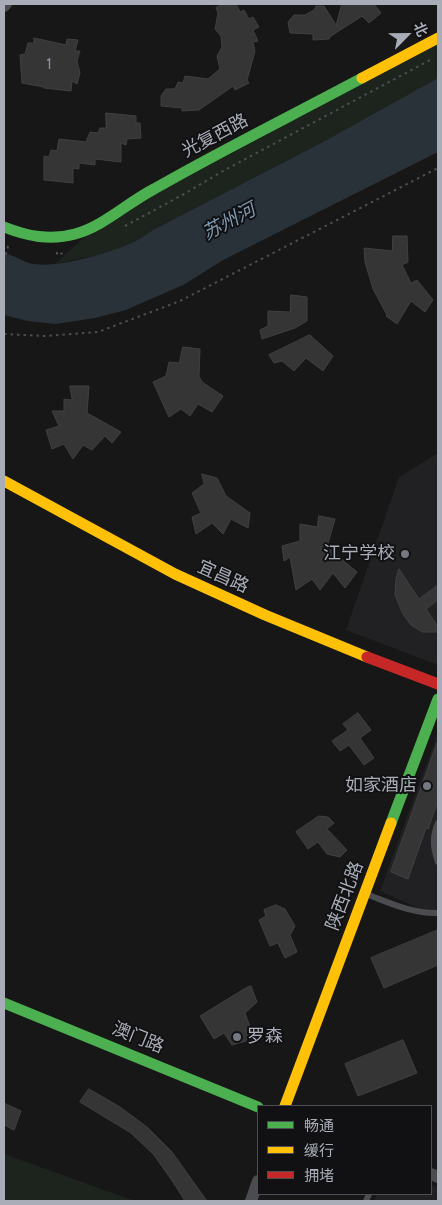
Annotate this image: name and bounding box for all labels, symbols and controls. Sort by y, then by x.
north arrow [382,10,432,60]
text: 北 [410,19,432,39]
house number: 1 [47,56,51,74]
street label: 光复西路 [178,110,252,162]
water label: 苏州河 [198,199,260,245]
place label: 江宁学校 [323,543,395,565]
marker: 江宁学校 [399,548,411,560]
street label: 宜昌路 [194,556,252,598]
place label: 如家酒店 [345,775,417,797]
marker: 如家酒店 [421,780,433,792]
street label: 陕西北路 [322,859,368,933]
street label: 澳门路 [109,1018,167,1058]
place label: 罗森 [247,1026,283,1048]
marker: 罗森 [231,1031,243,1043]
legend [257,1105,432,1195]
text: 畅通 [304,1117,334,1135]
text: 缓行 [304,1142,334,1160]
text: 拥堵 [304,1167,334,1185]

